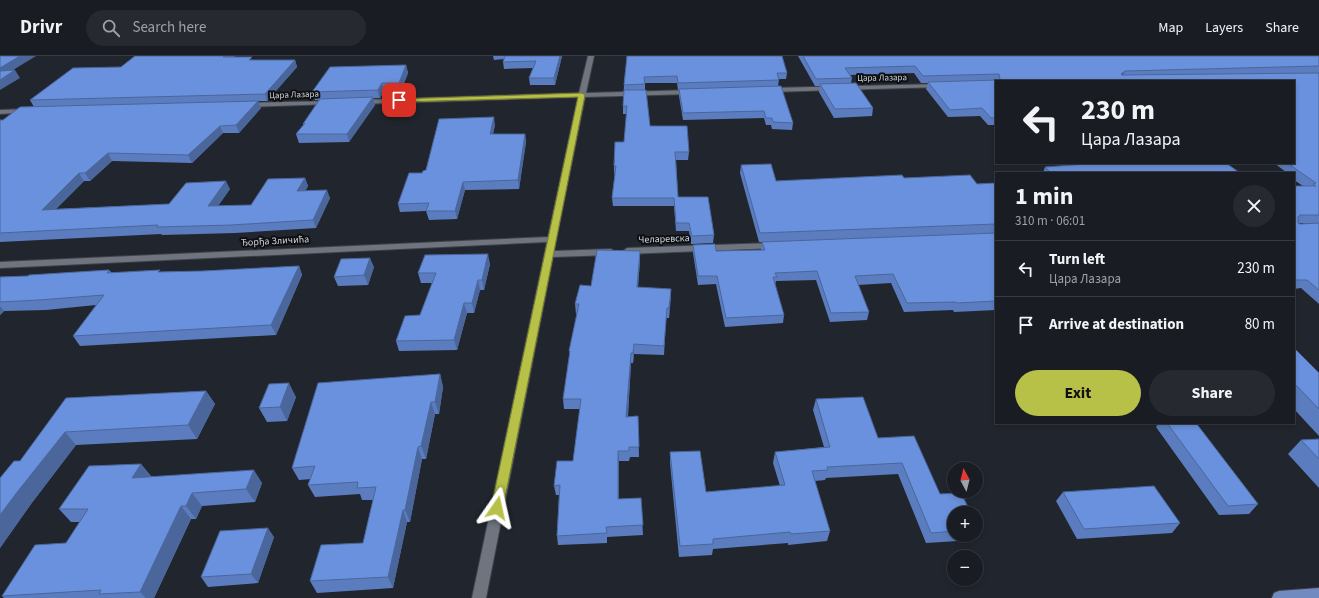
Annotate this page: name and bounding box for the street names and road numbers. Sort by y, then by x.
street label: Цара Лазара [857,71,907,85]
street label: Цара Лазара [269,88,319,102]
street label: Челаревска [638,231,690,247]
street label: Ђорђа Зличића [241,232,309,250]

